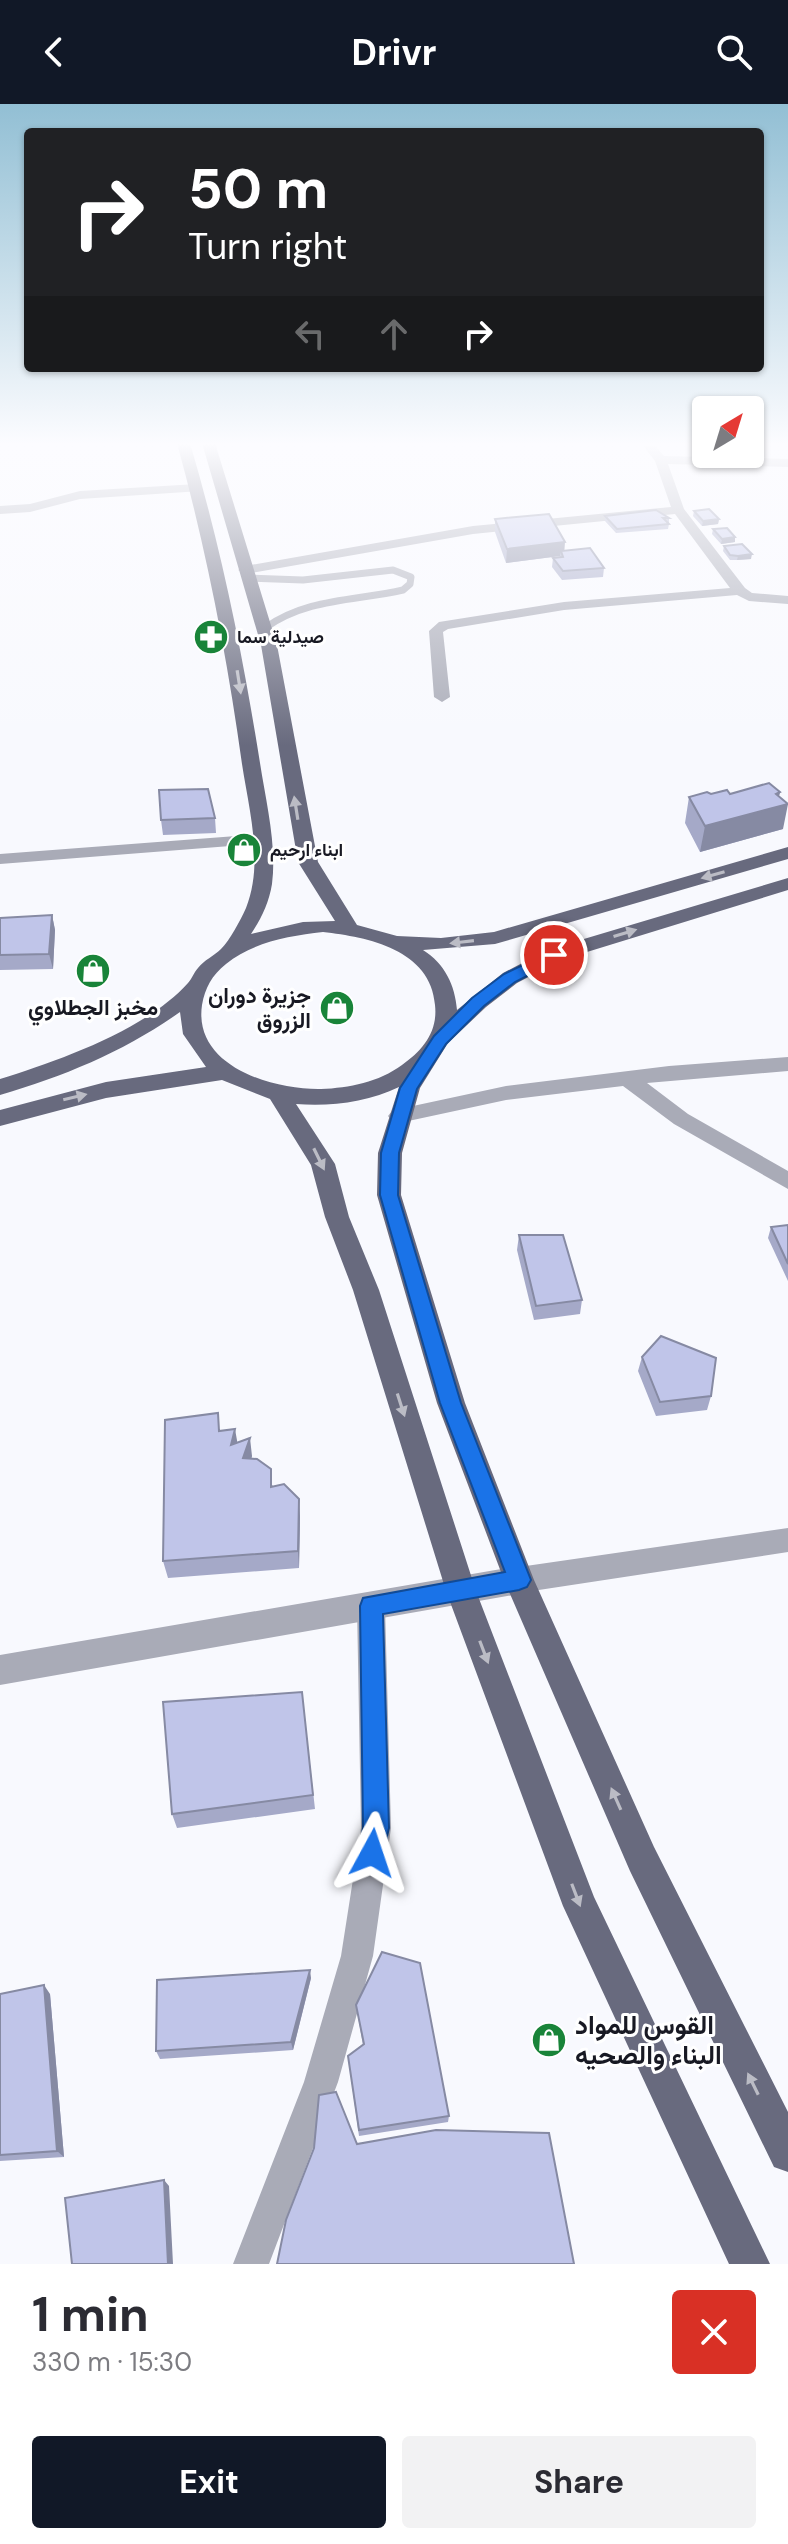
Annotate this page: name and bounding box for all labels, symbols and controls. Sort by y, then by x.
text: Drivr [351,29,437,76]
icon: back [32,30,76,74]
icon: search [712,30,756,74]
text: 50 m [188,152,328,225]
icon: right [56,160,160,264]
text: Turn right [188,223,347,270]
icon: left [288,312,332,356]
icon: ahead [372,312,416,356]
icon: right [456,312,500,356]
north arrow [692,396,764,468]
map controls [692,396,764,468]
pharmacy icon: صيدلية سما [192,618,230,656]
place label: صيدلية سما [237,625,324,649]
one-way arrow [233,670,246,695]
one-way arrow [290,795,302,820]
shop icon: ابناء ارحيم [225,831,263,869]
place label: ابناء ارحيم [270,838,343,862]
one-way arrow [701,869,725,882]
pin [520,921,588,989]
one-way arrow [614,926,638,939]
icon: arrive [532,933,576,977]
one-way arrow [449,936,474,949]
shop icon: مخبز الجطلاوي [74,952,112,990]
place label: جزيرة دوران الزروق [208,981,311,1035]
shop icon: جزيرة دوران الزروق [318,989,356,1027]
place label: مخبز الجطلاوي [28,993,158,1026]
one-way arrow [63,1090,88,1103]
one-way arrow [312,1148,326,1171]
one-way arrow [396,1394,408,1418]
one-way arrow [478,1640,491,1664]
one-way arrow [609,1787,622,1811]
position arrow [330,1811,414,1895]
one-way arrow [570,1883,583,1907]
place label: القوس للمواد البناء والصحيه [575,2008,722,2072]
shop icon: القوس للمواد البناء والصحيه [530,2021,568,2059]
one-way arrow [747,2072,760,2095]
text: 1 min [32,2283,149,2346]
button: close [672,2290,756,2374]
text: 330 m · 15:30 [32,2345,192,2379]
button: Exit [32,2436,386,2528]
button: Share [402,2436,756,2528]

